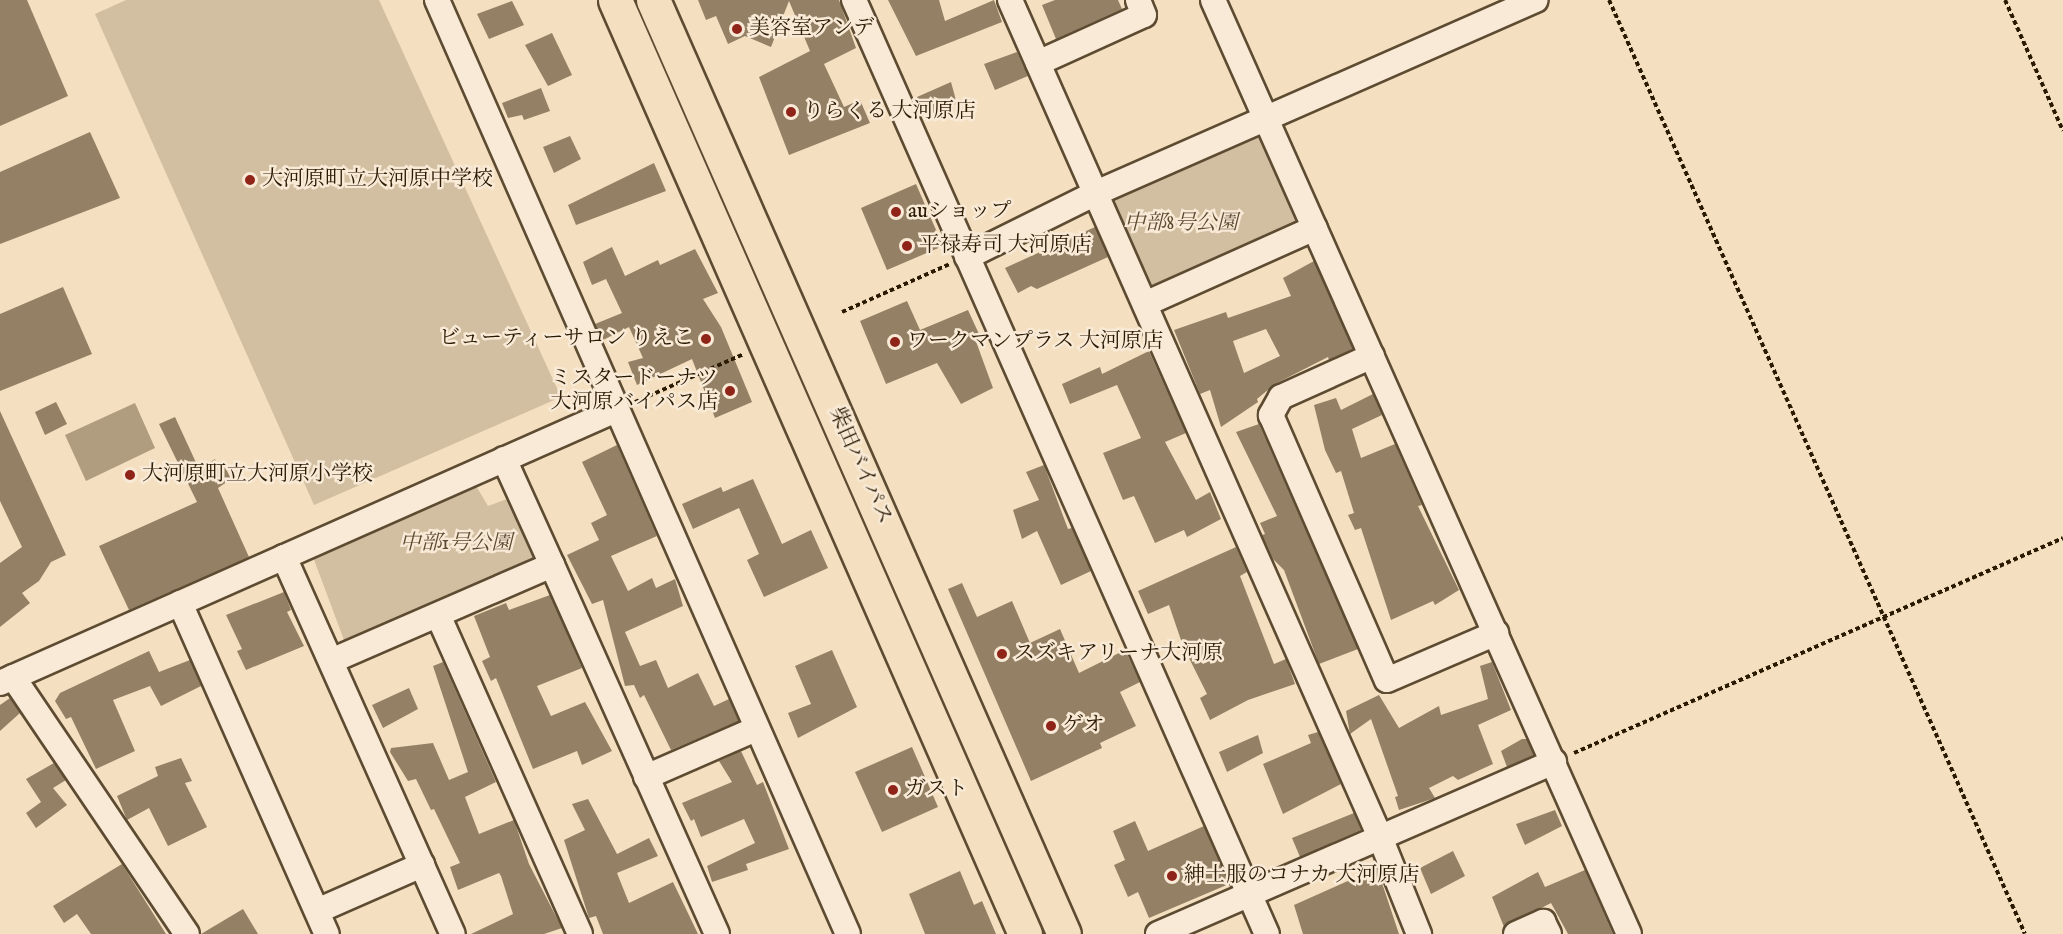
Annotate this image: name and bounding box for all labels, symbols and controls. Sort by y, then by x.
place label: 美容室アンデ [749,16,875,42]
marker: 美容室アンデ [730,22,744,36]
place label: りらくる 大河原店 [803,99,976,125]
marker: りらくる 大河原店 [784,105,798,119]
place label: 大河原町立大河原中学校 [262,167,493,193]
marker: 大河原町立大河原中学校 [243,173,257,187]
place label: auショップ [908,199,1012,225]
marker: auショップ [889,205,903,219]
park label: 中部8号公園 [1124,211,1238,237]
place label: 平禄寿司 大河原店 [919,233,1092,259]
marker: 平禄寿司 大河原店 [900,239,914,253]
place label: ビューティーサロン りえこ [437,326,694,352]
place label: ワークマンプラス 大河原店 [907,329,1164,355]
marker: ビューティーサロン りえこ [699,332,713,346]
marker: ワークマンプラス 大河原店 [888,335,902,349]
place label: ミスタードーナツ 大河原バイパス店 [550,366,718,416]
marker: ミスタードーナツ 大河原バイパス店 [723,384,737,398]
street label: 柴田バイパス [823,403,897,529]
place label: 大河原町立大河原小学校 [142,462,373,488]
marker: 大河原町立大河原小学校 [123,468,137,482]
park label: 中部1号公園 [400,531,512,557]
place label: スズキアリーナ大河原 [1014,641,1224,667]
marker: スズキアリーナ大河原 [995,647,1009,661]
place label: ゲオ [1063,713,1105,739]
marker: ゲオ [1044,719,1058,733]
place label: ガスト [905,777,968,803]
marker: ガスト [886,783,900,797]
place label: 紳士服のコナカ 大河原店 [1184,863,1420,889]
marker: 紳士服のコナカ 大河原店 [1165,869,1179,883]

